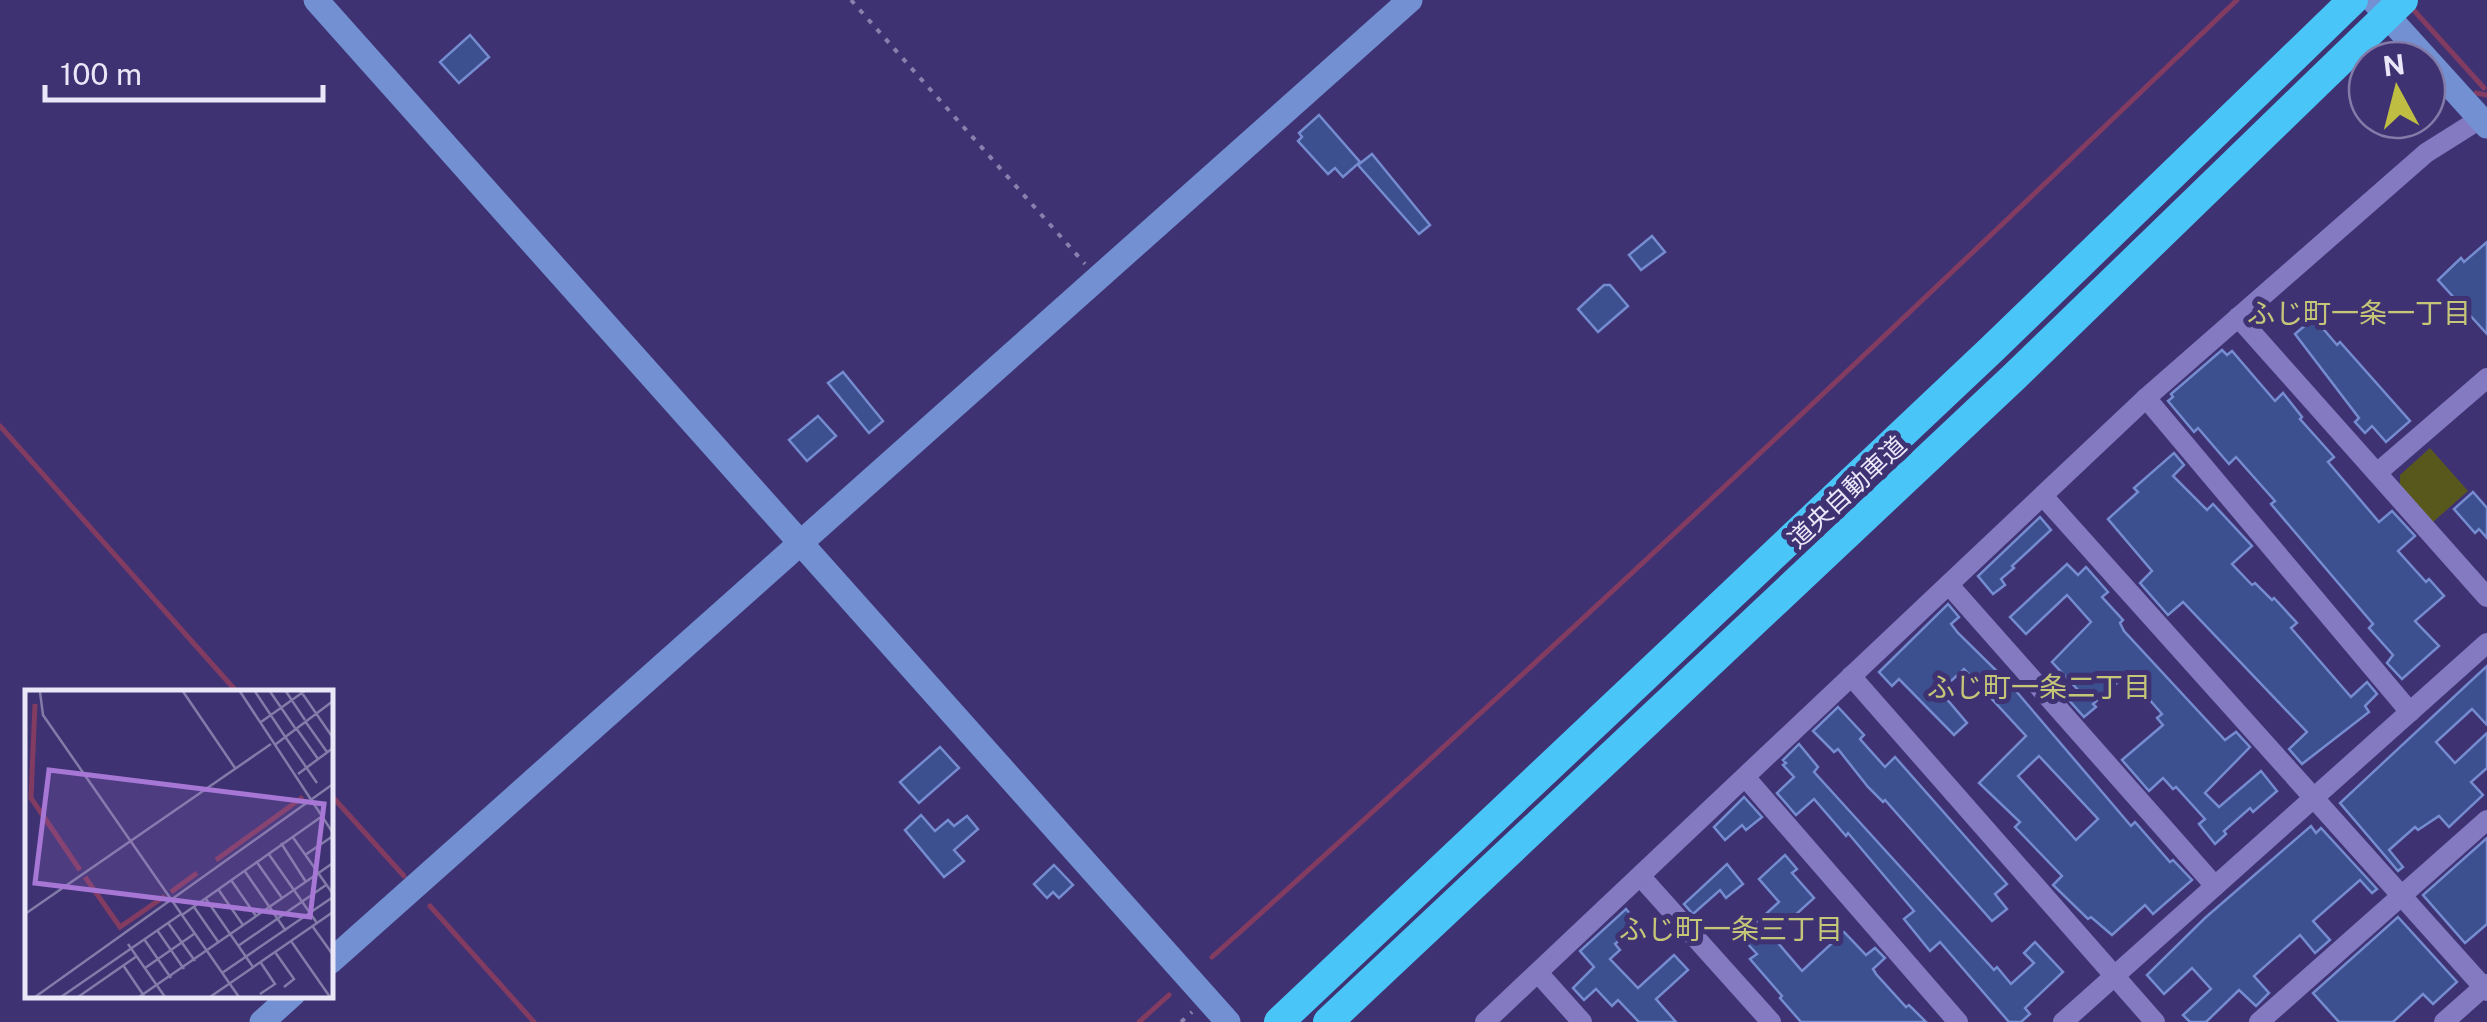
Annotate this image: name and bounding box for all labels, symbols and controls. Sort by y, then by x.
scale bar [45,40,322,102]
north arrow [2347,40,2447,140]
text: N [2381,47,2407,82]
text: 100 m [60,56,142,92]
district label: ふじ町一条一丁目 [2247,296,2471,329]
street label: 道央自動車道 [1782,430,1912,554]
district label: ふじ町一条二丁目 [1927,670,2151,703]
inset map [25,690,332,997]
district label: ふじ町一条三丁目 [1619,912,1843,945]

